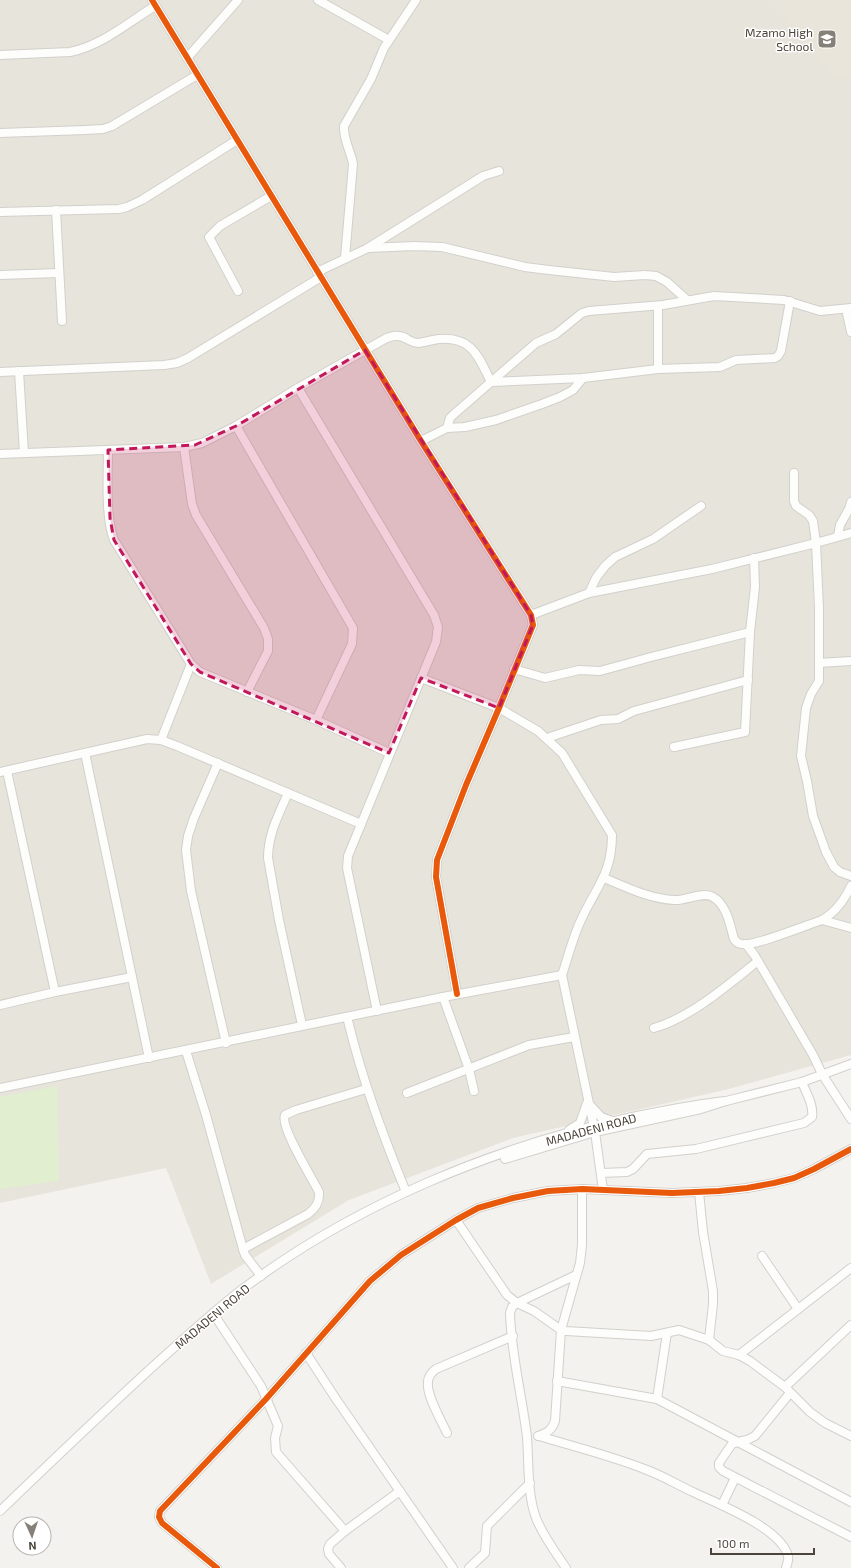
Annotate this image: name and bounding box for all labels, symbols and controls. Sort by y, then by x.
place label: Mzamo High School [745,25,813,53]
school or university icon: Mzamo High School [816,28,838,50]
street label: MADADENI ROAD [544,1110,638,1148]
street label: MADADENI ROAD [172,1281,252,1351]
north arrow [12,1516,52,1556]
scale bar [711,1530,814,1556]
text: 100 m [717,1536,749,1550]
text: N [28,1540,37,1553]

